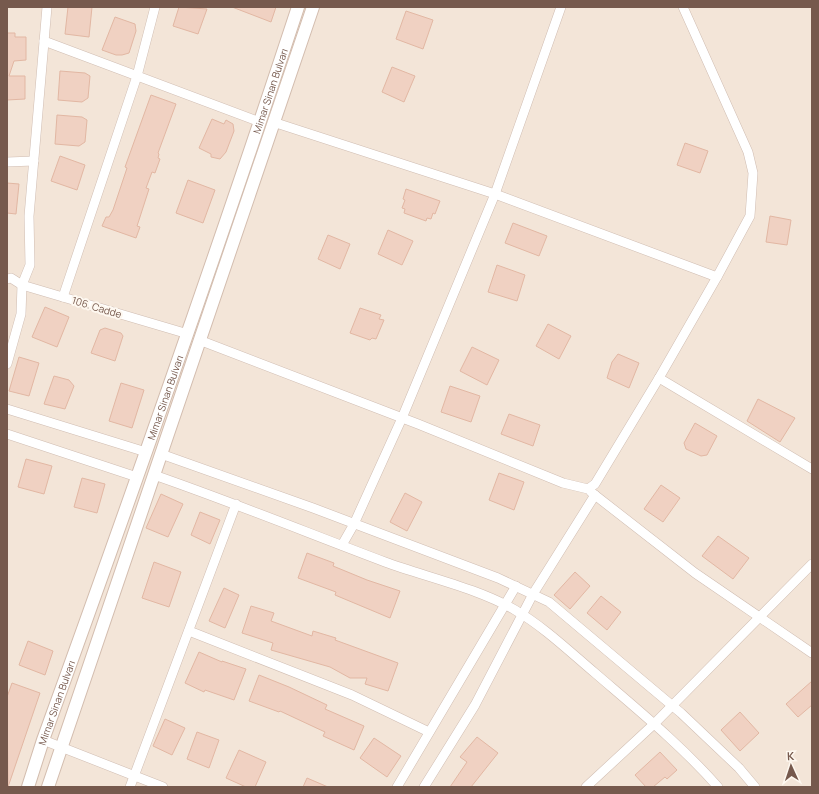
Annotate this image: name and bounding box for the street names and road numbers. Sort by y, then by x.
street label: Mimar Sinan Bulvarı [249,46,291,135]
street label: 106. Cadde [70,293,124,321]
street label: Mimar Sinan Bulvarı [144,353,186,442]
street label: Mimar Sinan Bulvarı [35,658,78,747]

